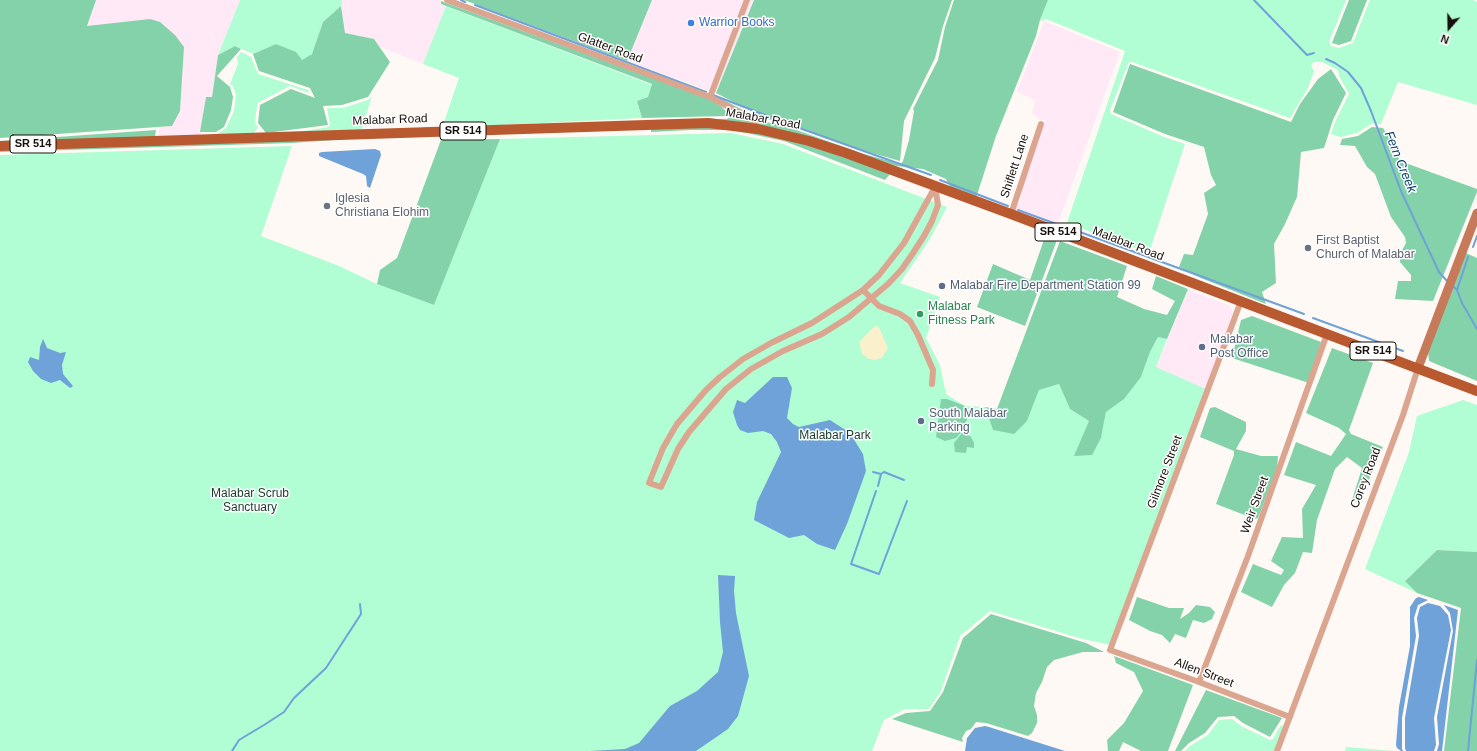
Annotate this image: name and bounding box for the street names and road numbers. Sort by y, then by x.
street label: Glatter Road [576,30,644,66]
street label: Malabar Road [725,105,801,133]
street label: Malabar Road [352,111,428,129]
road number: SR 514 [440,122,486,140]
street label: Shiflett Lane [998,132,1032,200]
road number: SR 514 [10,135,56,153]
road number: SR 514 [1035,223,1081,241]
street label: Malabar Road [1090,224,1166,264]
road number: SR 514 [1350,342,1396,360]
street label: Gilmore Street [1144,433,1186,511]
street label: Corey Road [1348,446,1384,510]
street label: Weir Street [1238,474,1272,536]
street label: Allen Street [1172,655,1236,691]

